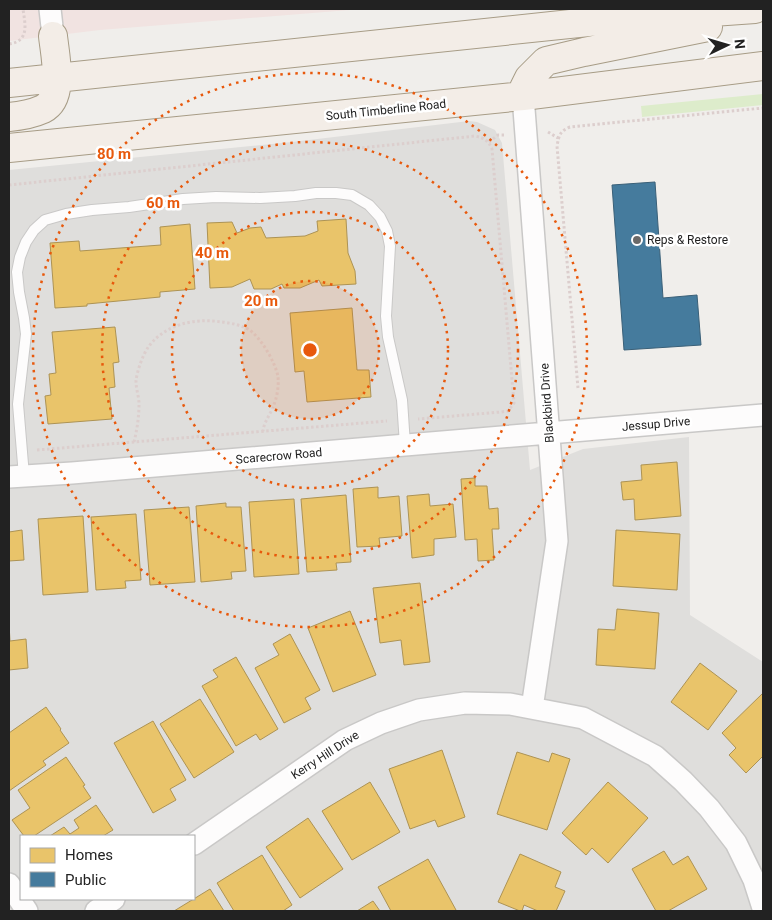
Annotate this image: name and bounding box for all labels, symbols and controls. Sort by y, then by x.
north arrow [702,20,752,70]
text: N [732,38,748,49]
street label: South Timberline Road [325,97,447,123]
text: 80 m [97,145,131,163]
text: 60 m [146,194,180,212]
place label: Reps & Restore [647,233,728,247]
marker: Reps & Restore [631,234,643,246]
text: 40 m [195,244,229,262]
text: 20 m [244,292,278,310]
centre of rings [301,341,319,359]
street label: Blackbird Drive [537,363,557,443]
street label: Jessup Drive [621,414,691,434]
street label: Scarecrow Road [235,445,323,467]
street label: Kerry Hill Drive [289,728,361,782]
legend [20,835,195,900]
text: Homes [65,846,113,864]
text: Public [65,871,106,889]

